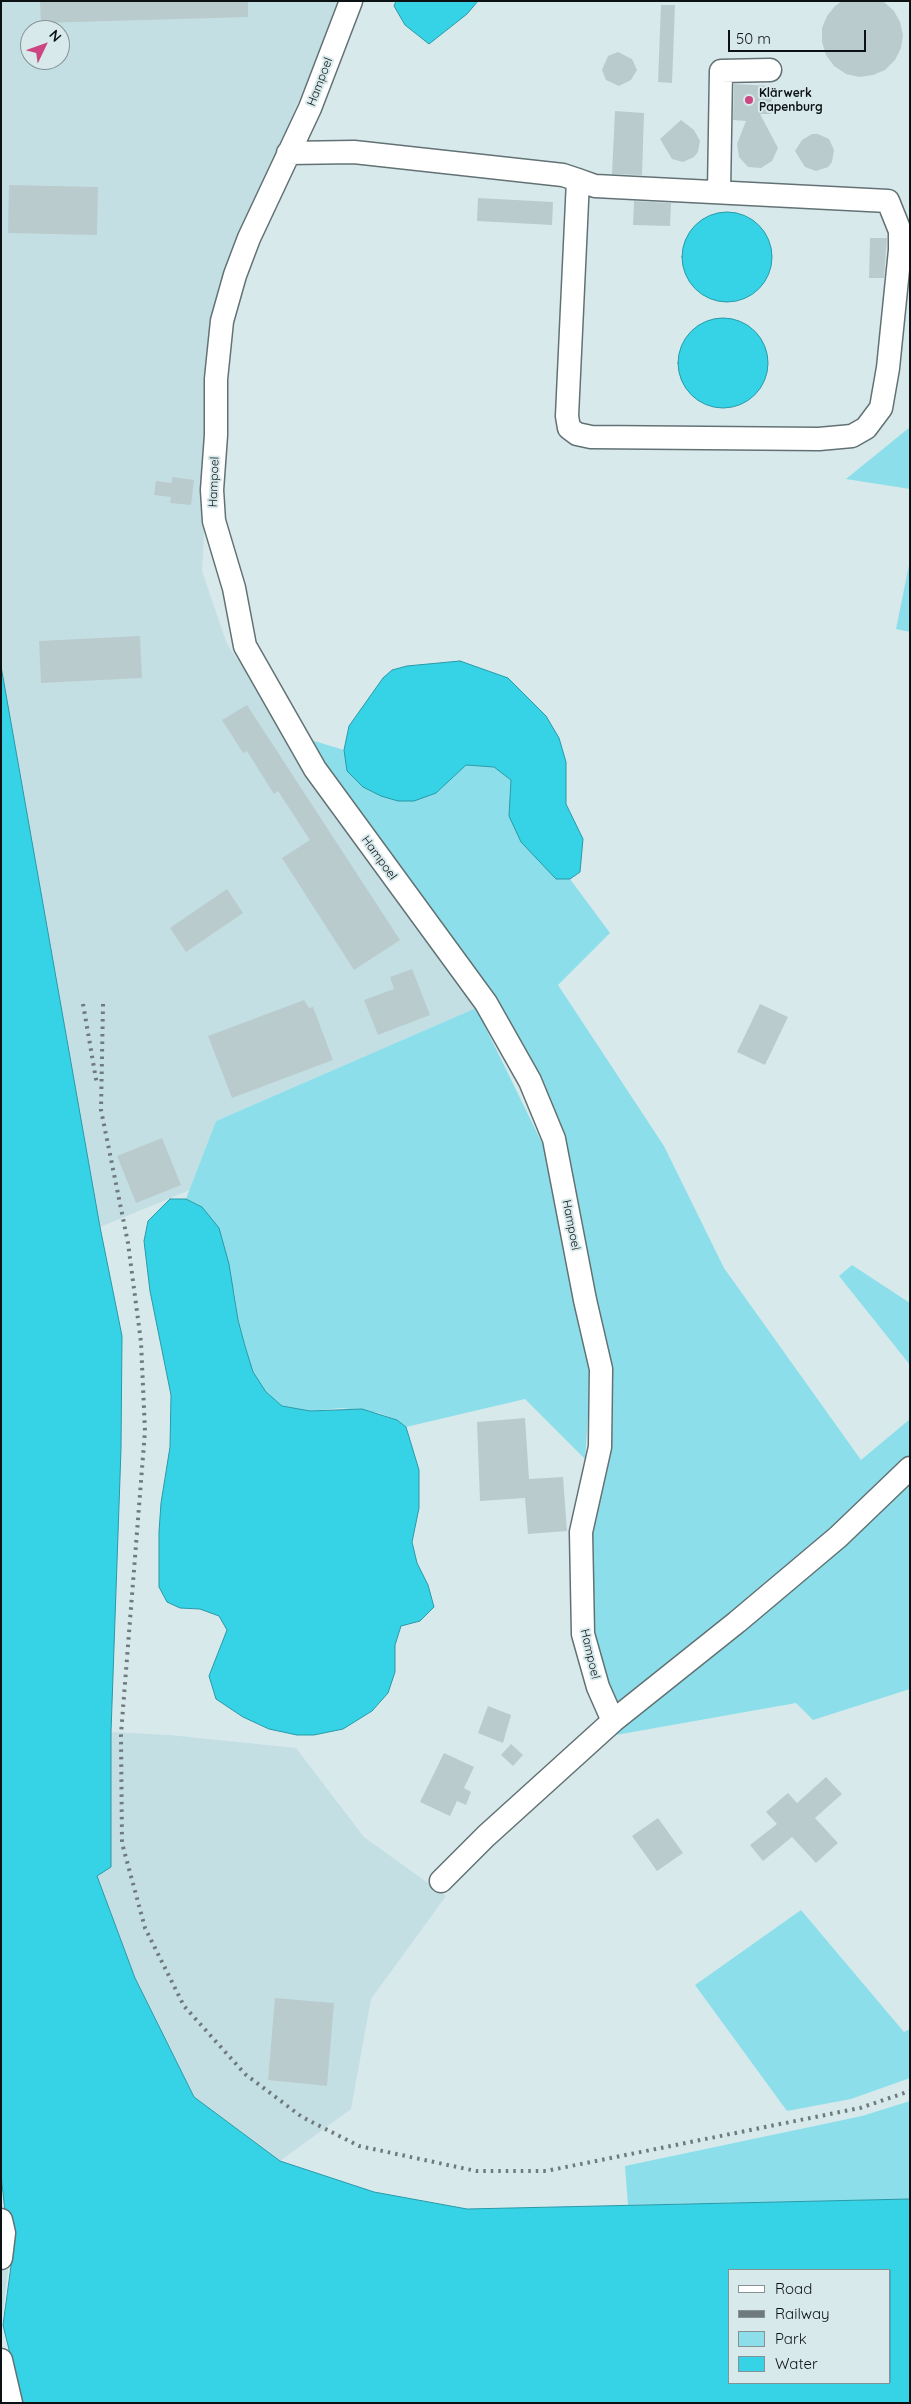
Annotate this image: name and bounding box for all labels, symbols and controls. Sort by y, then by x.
north arrow [20,20,70,70]
scale bar [731,20,868,52]
text: N [45,26,66,45]
text: 50 m [736,29,771,48]
street label: Hampoel [304,56,336,108]
place label: Klärwerk Papenburg [759,86,823,114]
marker: Klärwerk Papenburg [743,94,755,106]
street label: Hampoel [206,456,222,508]
street label: Hampoel [358,833,400,883]
street label: Hampoel [559,1199,583,1251]
street label: Hampoel [577,1628,603,1680]
legend [728,2269,891,2384]
text: Road [775,2279,812,2298]
text: Railway [775,2304,830,2323]
text: Park [775,2329,807,2348]
text: Water [775,2354,818,2373]

